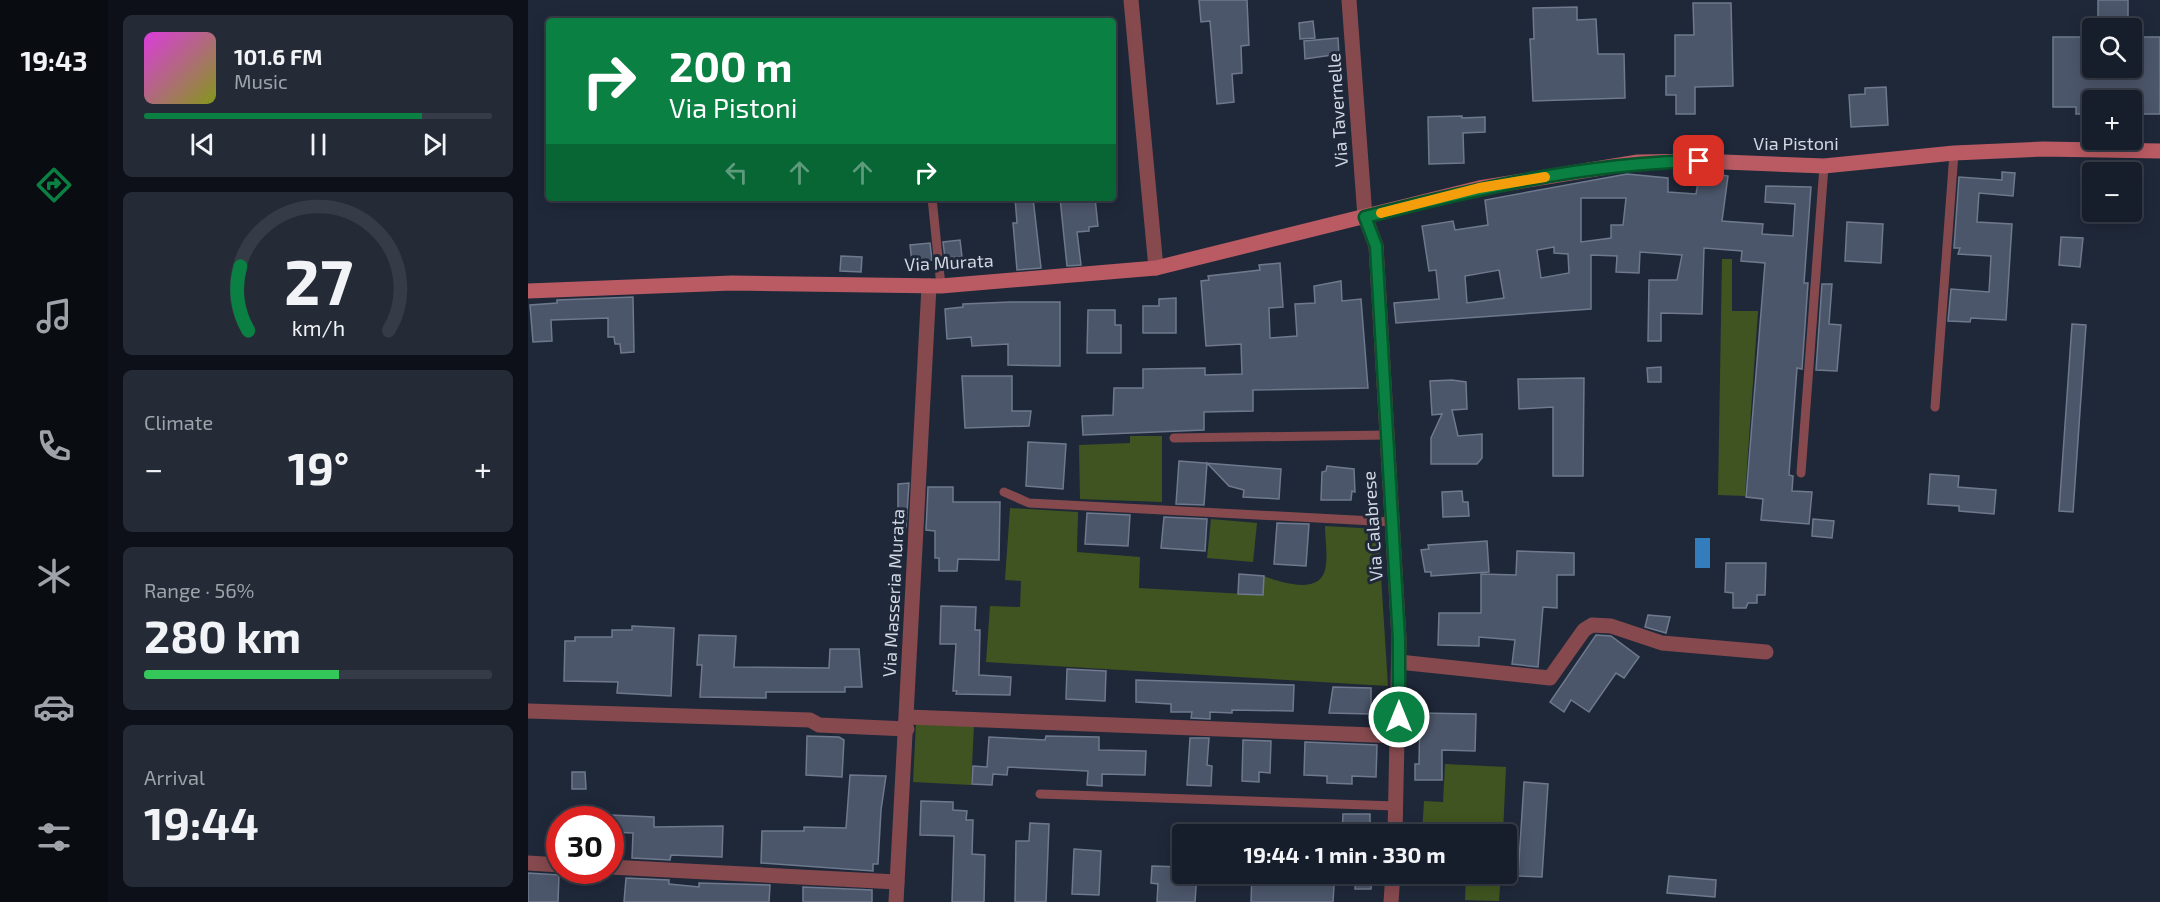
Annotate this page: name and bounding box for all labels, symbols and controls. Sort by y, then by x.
map controls [2082,18,2142,222]
button: search [2082,18,2142,78]
text: 200 m [669,40,792,90]
icon: right [570,42,648,120]
text: 101.6 FM [234,43,322,69]
text: 19:43 [20,44,88,76]
street label: Via Tavernelle [1322,52,1352,168]
text: Music [234,69,288,93]
button: + [2082,90,2142,150]
text: Via Pistoni [669,91,797,123]
icon: previous [186,128,219,161]
icon: pause [302,128,335,161]
icon: next [418,128,451,161]
street label: Via Pistoni [1753,132,1839,154]
pin [1673,135,1724,186]
icon: arrive [1682,144,1715,177]
icon: left [720,156,753,189]
icon: ahead [783,156,816,189]
icon: ahead [846,156,879,189]
icon: right [909,156,942,189]
button: − [2082,162,2142,222]
icon: directions [33,164,75,206]
text: 27 [283,243,353,318]
street label: Via Murata [904,249,994,275]
icon: music [33,295,75,337]
text: km/h [291,315,345,340]
text: Climate [144,410,213,434]
icon: phone [33,425,75,467]
text: 19° [288,440,349,494]
text: − [144,448,163,488]
text: + [474,448,492,488]
street label: Via Calabrese [1357,470,1387,582]
street label: Via Masseria Murata [878,508,908,678]
icon: climate [33,555,75,597]
text: Range · 56% [144,578,254,602]
text: 280 km [144,608,301,662]
position arrow [1367,685,1431,749]
icon: car [33,686,75,728]
text: Arrival [144,765,205,789]
text: 19:44 [144,795,259,849]
speed limit sign: 30 [546,806,624,884]
icon: filters [33,816,75,858]
text: 19:44 · 1 min · 330 m [1243,841,1446,867]

